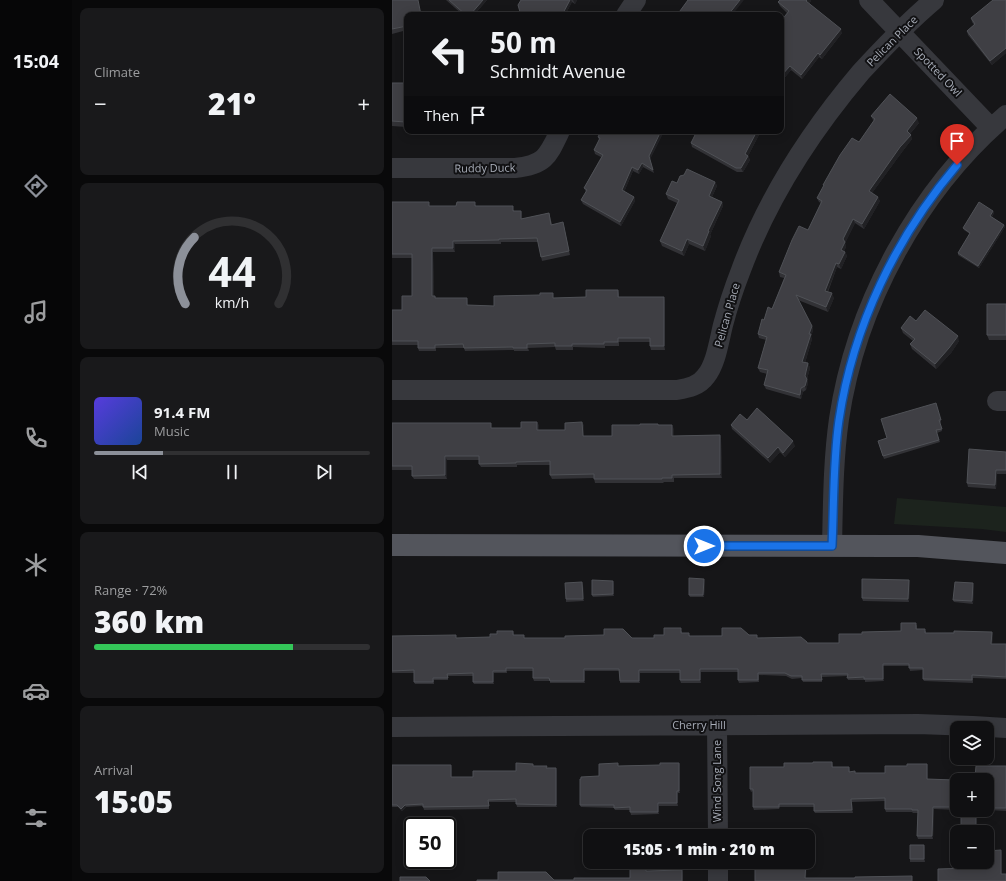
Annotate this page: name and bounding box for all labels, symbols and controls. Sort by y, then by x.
street label: Pelican Place [863,12,920,69]
text: 50 m [490,23,557,61]
icon: left [424,28,476,80]
street label: Spotted Owl [911,44,966,99]
text: 15:04 [13,49,59,73]
text: Schmidt Avenue [490,59,626,83]
text: Climate [94,63,140,81]
text: 21° [208,83,256,124]
text: − [94,88,107,118]
text: + [357,88,370,118]
icon: arrive [467,104,489,126]
text: Then [424,105,459,125]
pin [940,124,974,165]
icon: arrive [946,130,968,152]
street label: Ruddy Duck [454,159,516,176]
icon: directions [22,172,50,200]
text: 44 [208,243,256,299]
street label: Pelican Place [710,281,743,349]
text: km/h [215,292,249,311]
icon: music [22,298,50,326]
text: 91.4 FM [154,402,210,422]
text: Music [154,422,189,440]
icon: phone [22,424,50,452]
icon: previous [129,461,151,483]
icon: pause [221,461,243,483]
icon: next [313,461,335,483]
position arrow [683,525,725,567]
icon: climate [22,551,50,579]
text: Range · 72% [94,581,167,599]
text: 360 km [94,601,204,642]
icon: car [22,677,50,705]
street label: Cherry Hill [672,717,726,732]
map controls [950,721,994,869]
button: layers [950,721,994,765]
street label: Wind Song Lane [709,740,724,822]
text: Arrival [94,761,133,779]
button: + [950,773,994,817]
text: 15:05 [94,781,173,822]
icon: filters [22,804,50,832]
speed limit sign: 50 [404,817,456,869]
button: − [950,825,994,869]
text: 15:05 · 1 min · 210 m [623,839,775,859]

